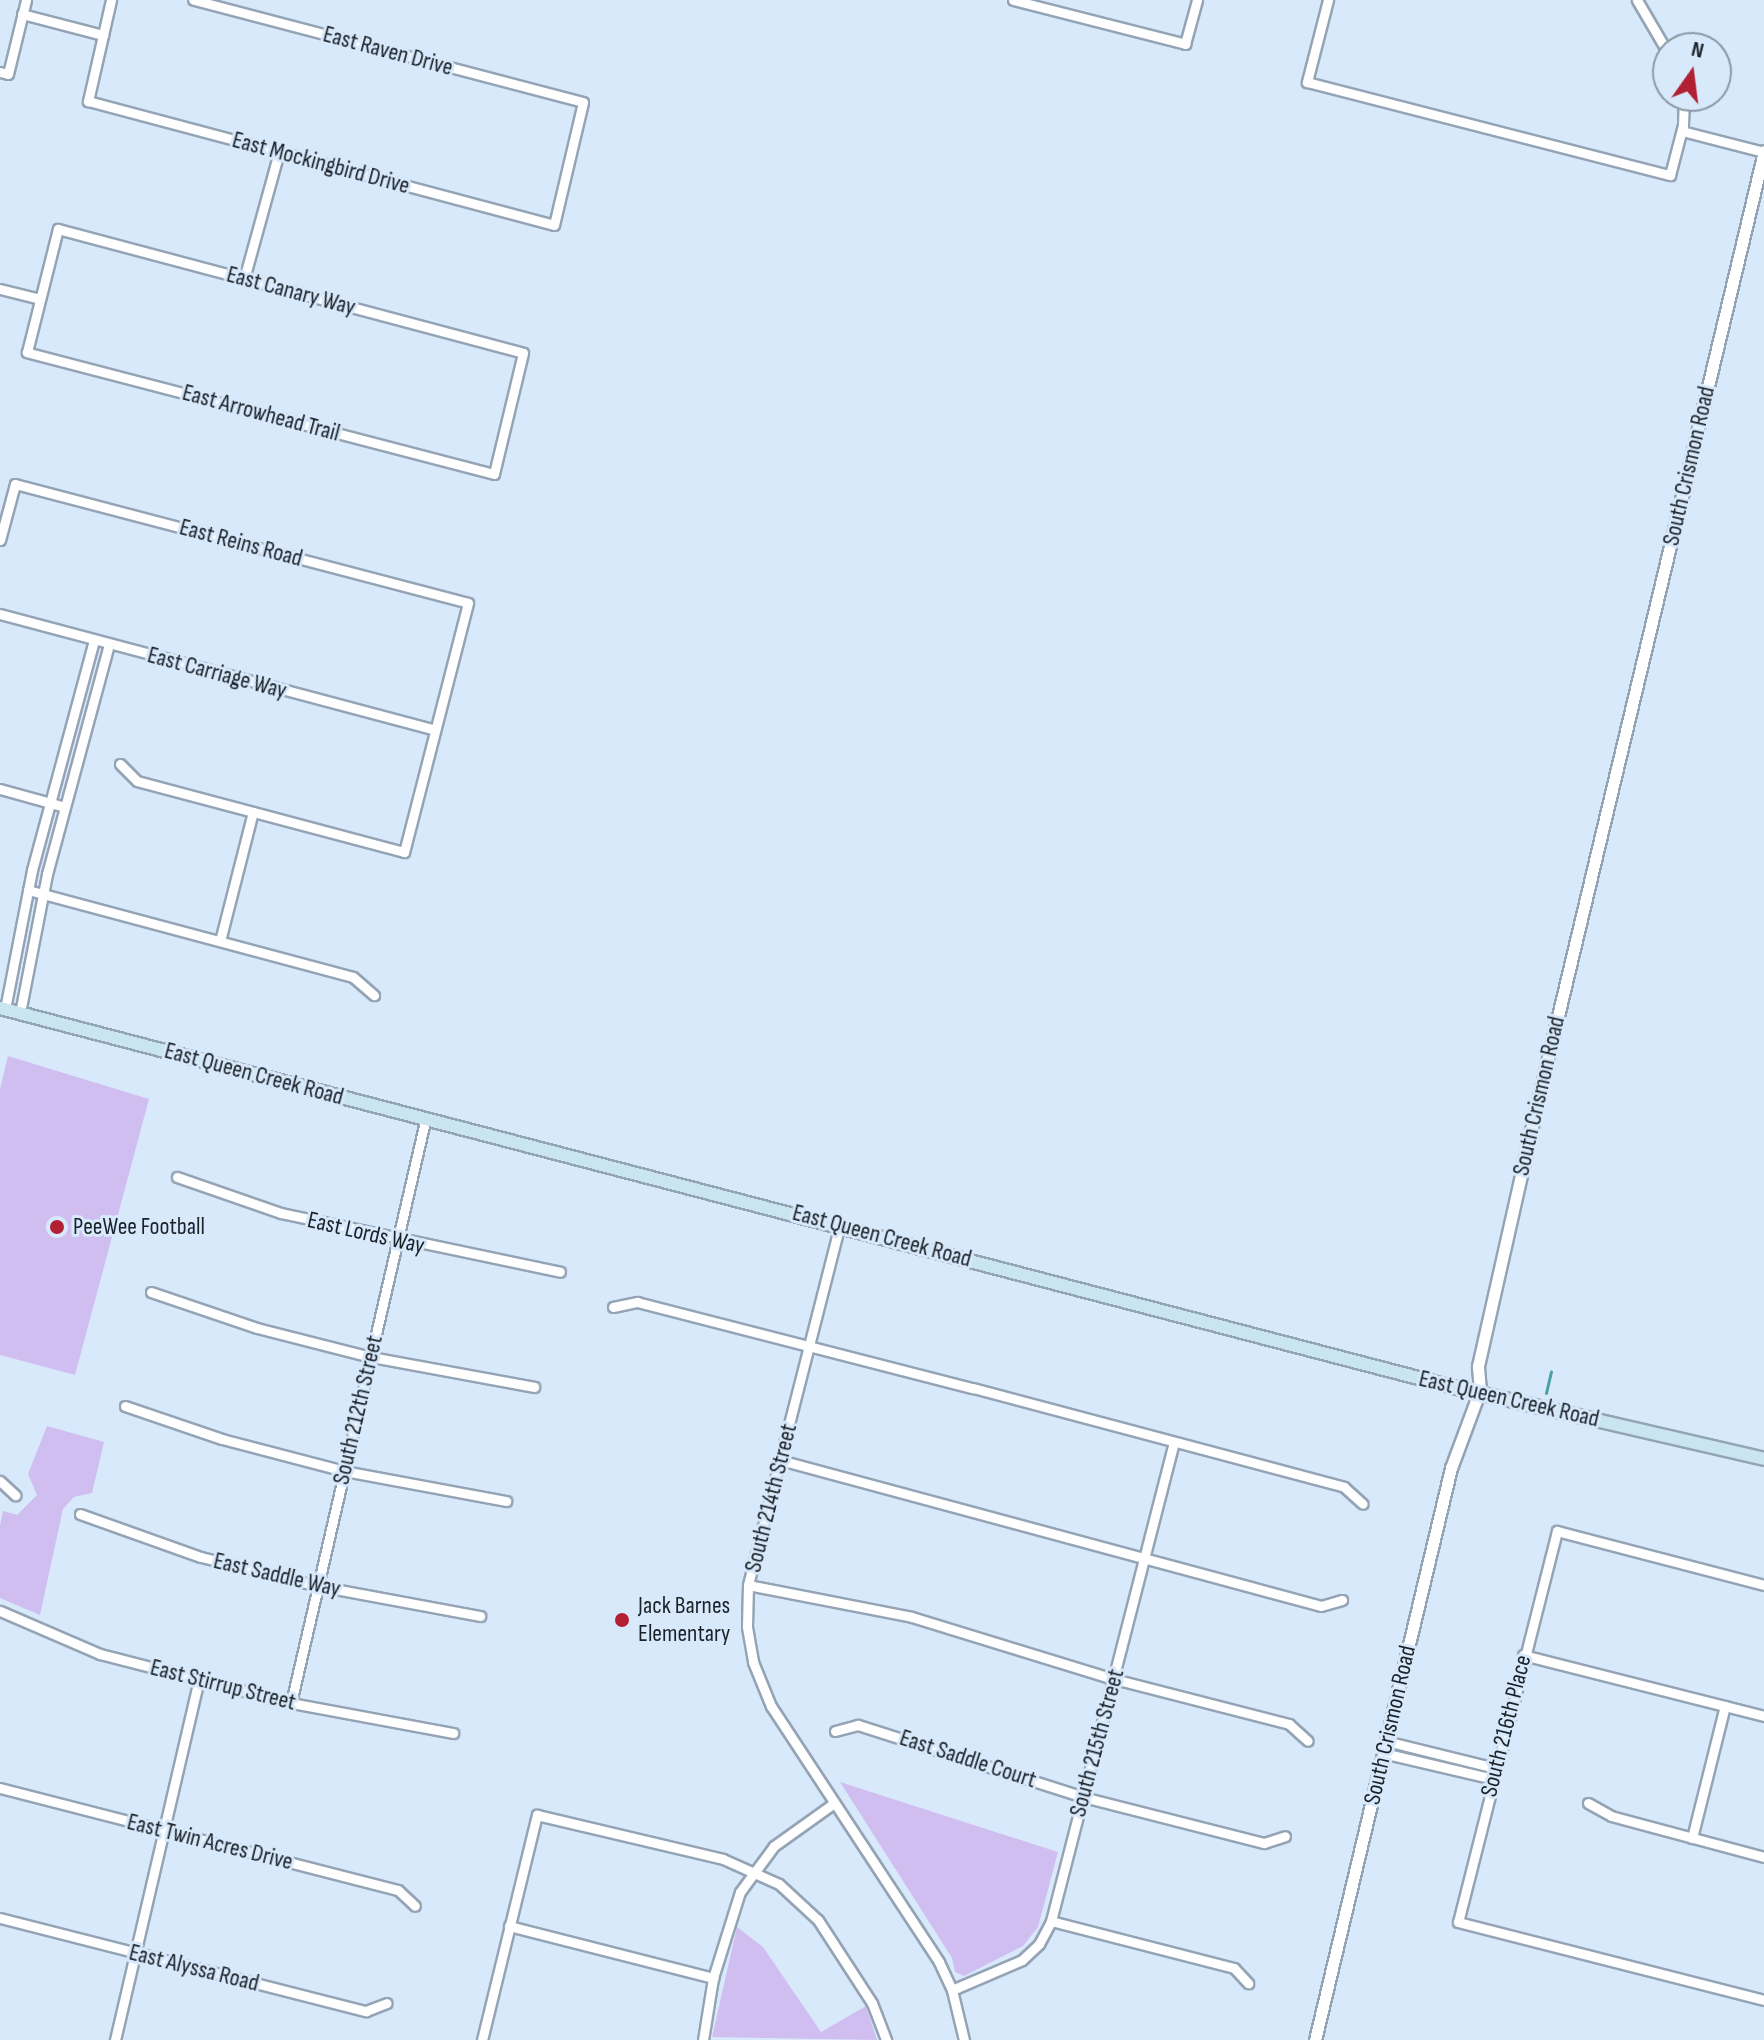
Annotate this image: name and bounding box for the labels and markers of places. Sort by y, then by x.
place label: PeeWee Football [73,1213,205,1241]
marker: PeeWee Football [48,1218,66,1236]
place label: Jack Barnes Elementary [638,1592,730,1648]
marker: Jack Barnes Elementary [613,1611,631,1629]

